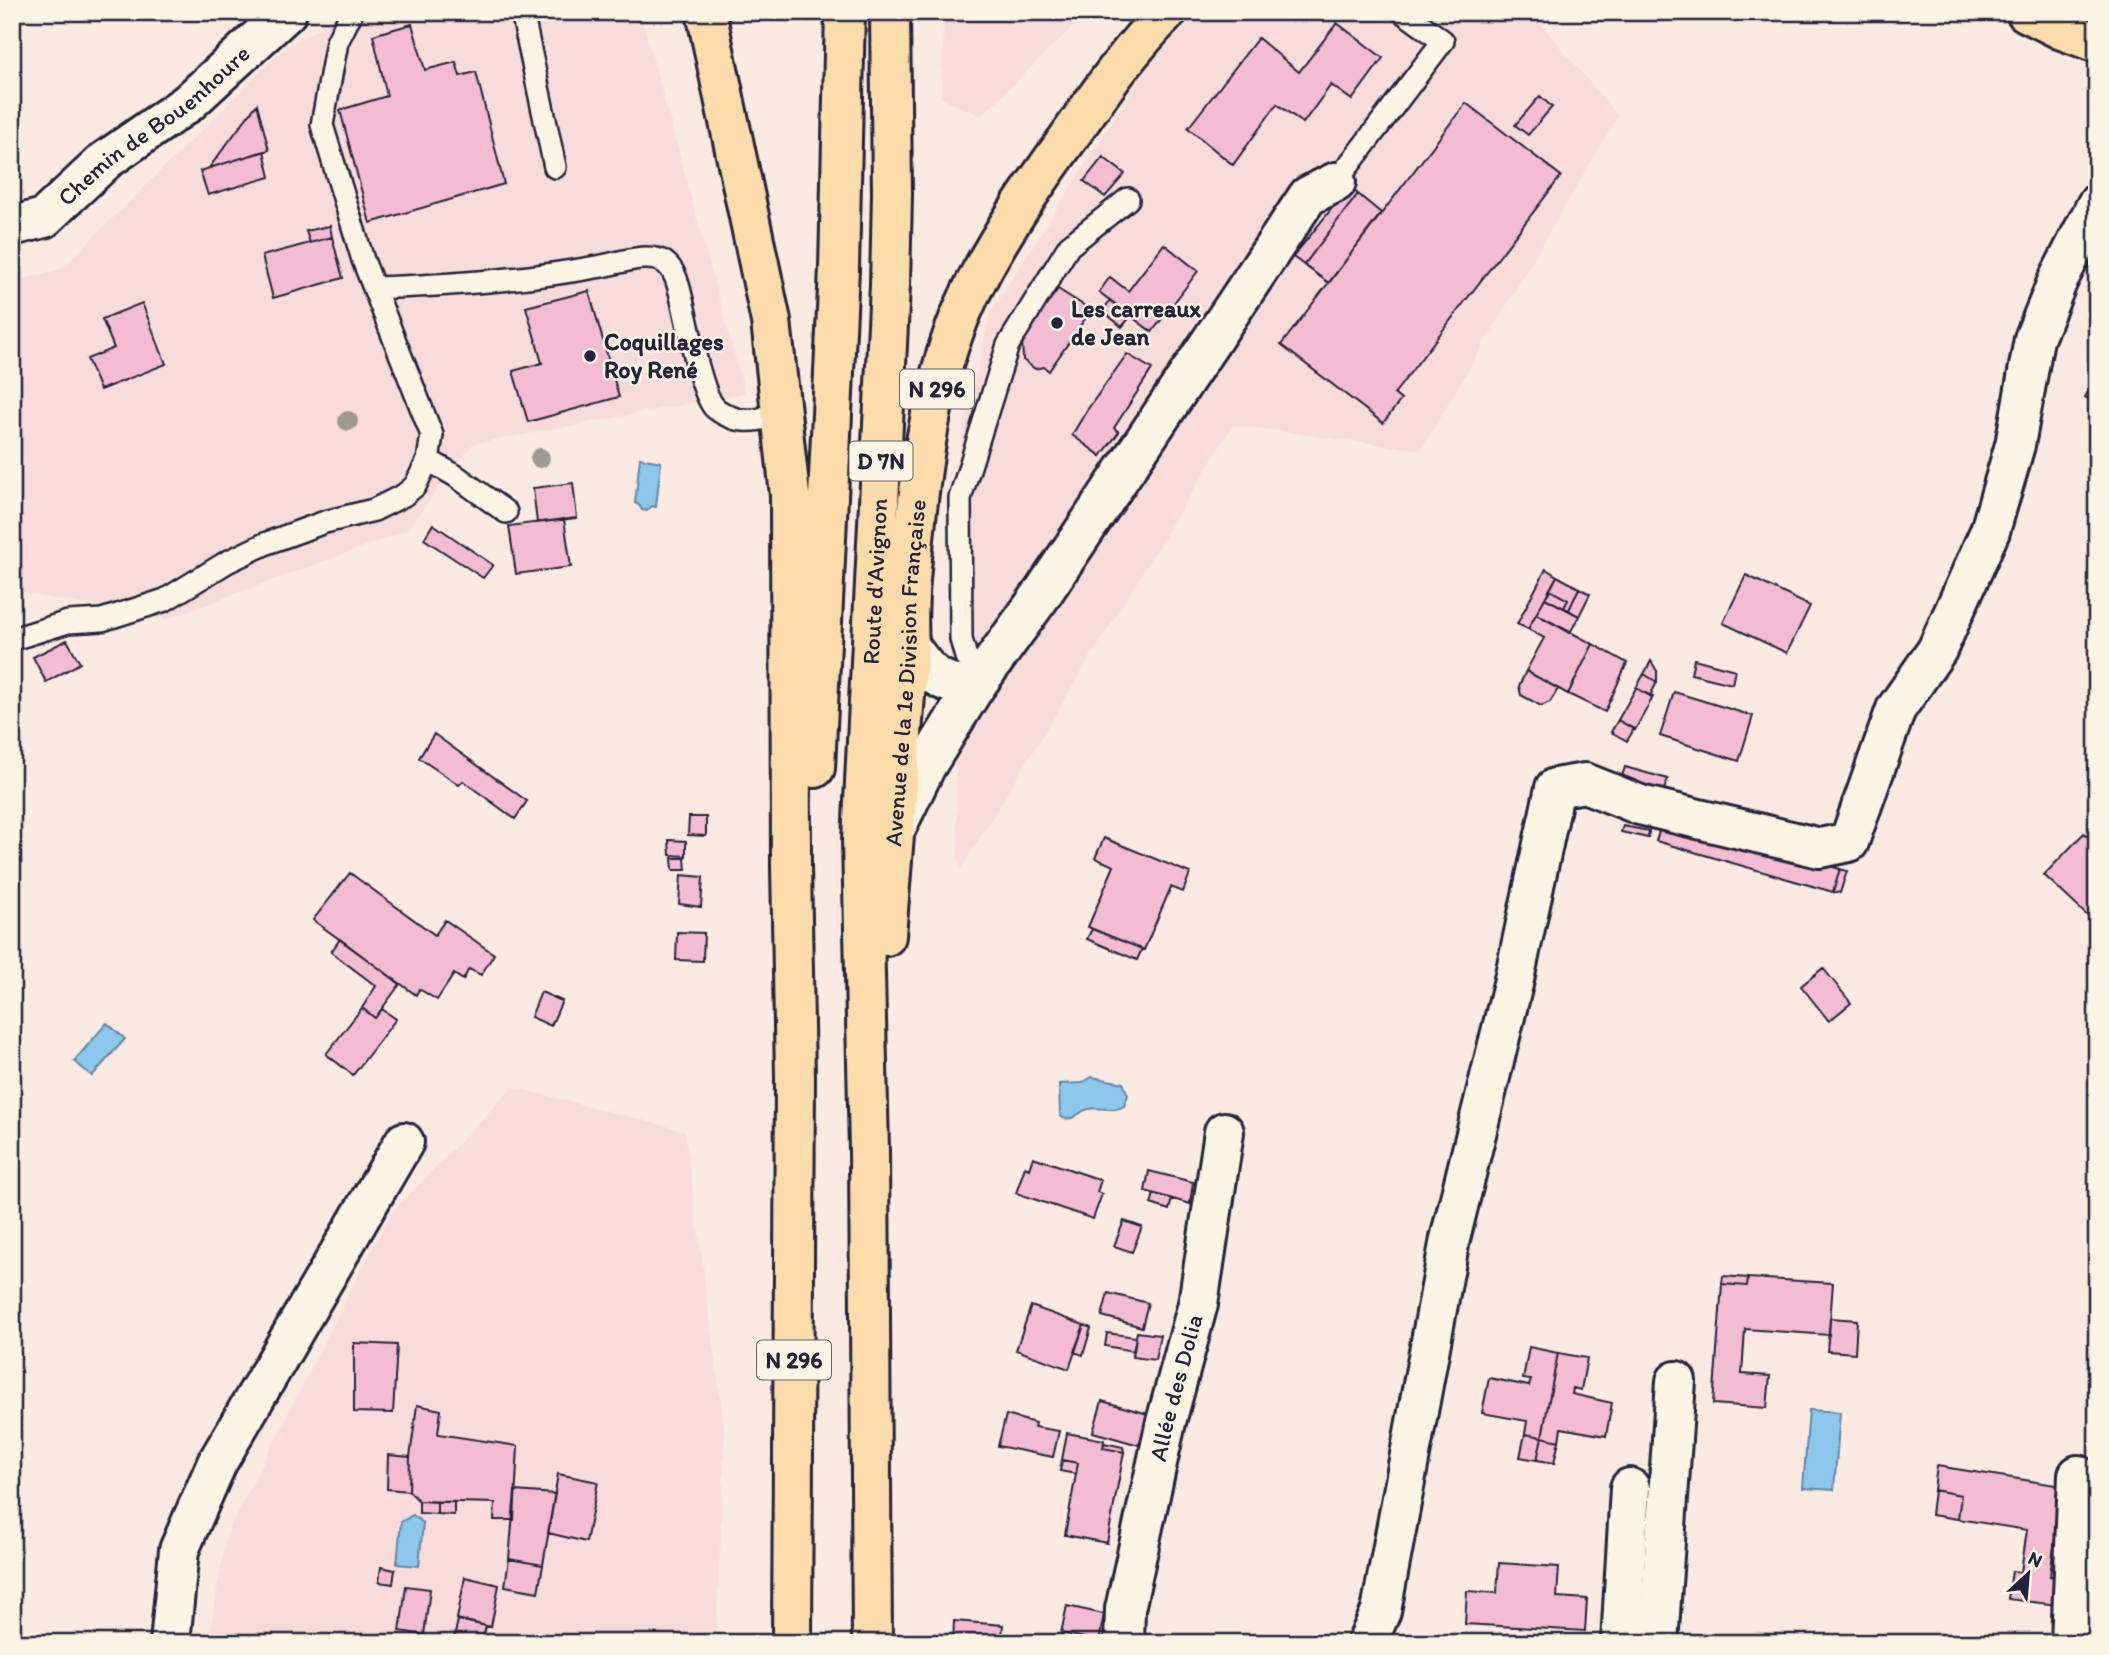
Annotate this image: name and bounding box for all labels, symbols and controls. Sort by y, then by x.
street label: Chemin de Bouenhoure [52,39,256,212]
place label: Les carreaux de Jean [1071,294,1202,351]
marker: Les carreaux de Jean [1049,315,1065,331]
place label: Coquillages Roy René [604,327,724,385]
marker: Coquillages Roy René [582,348,598,364]
road number: N 296 [900,370,974,408]
road number: D 7N [850,442,912,481]
street label: Route d'Avignon [856,497,893,665]
street label: Avenue de la 1e Division Française [878,498,932,848]
street label: Allée des Dolia [1143,1311,1209,1464]
road number: N 296 [757,1340,831,1380]
north arrow [1994,1540,2064,1610]
text: N [2024,1546,2046,1572]

